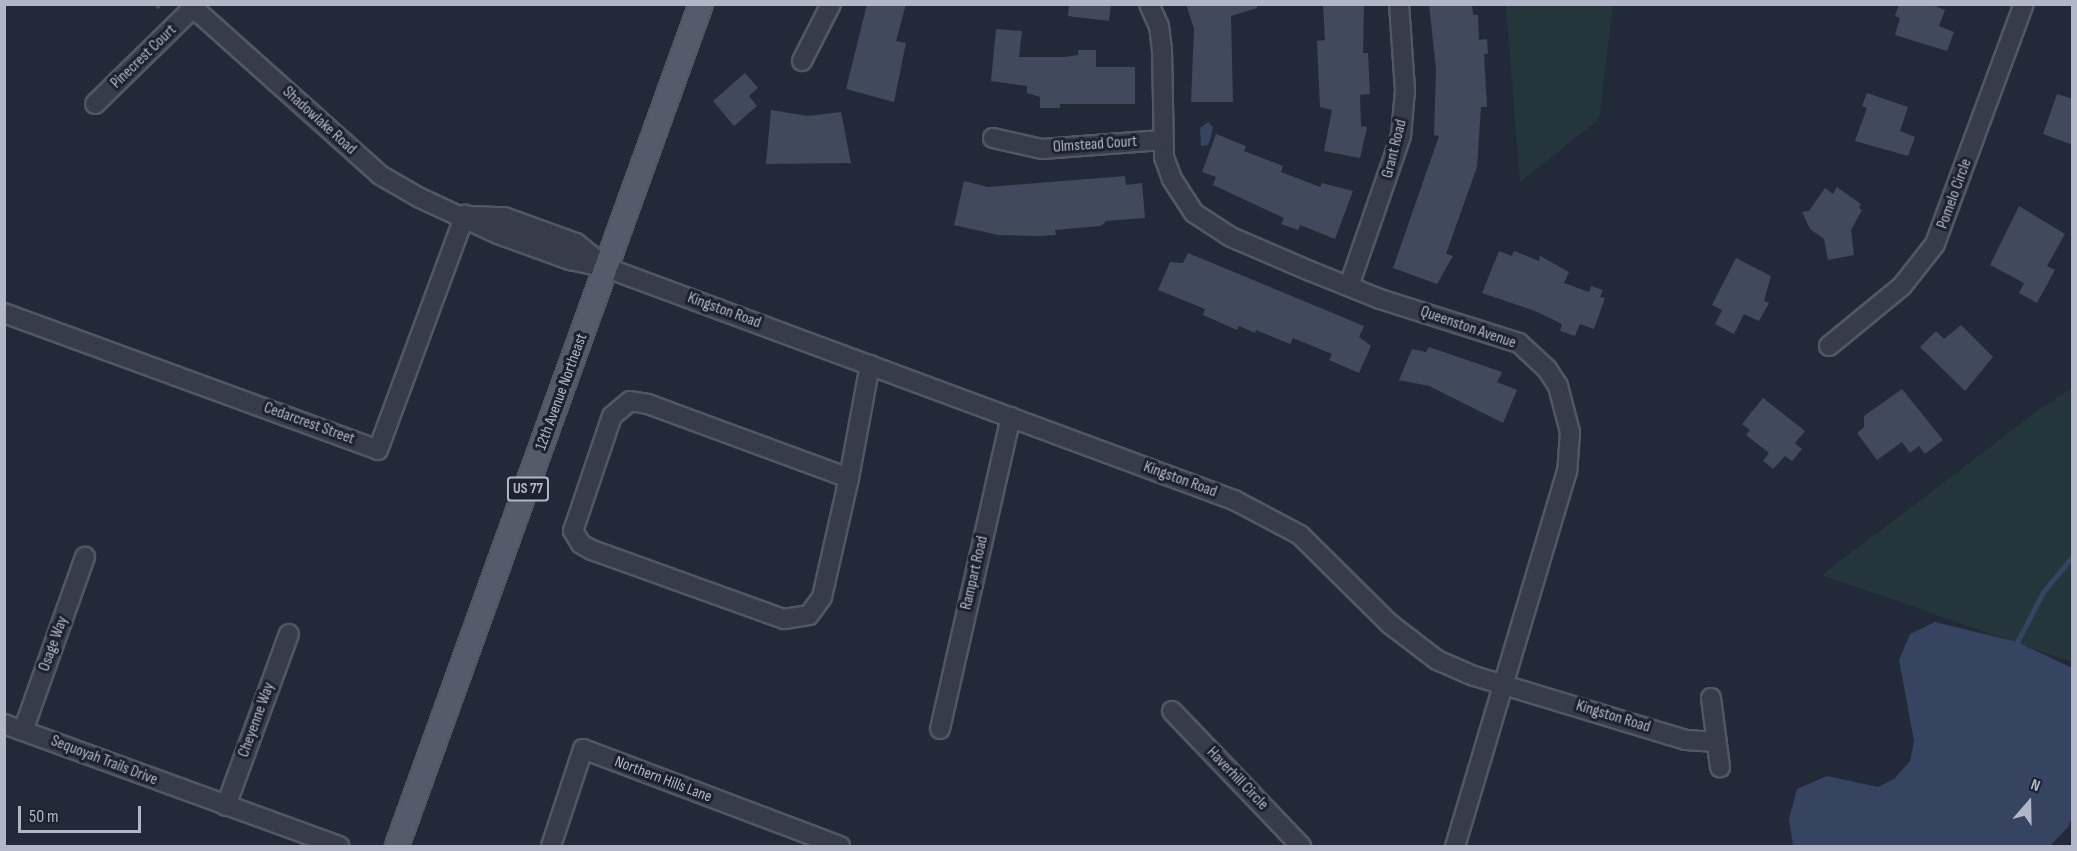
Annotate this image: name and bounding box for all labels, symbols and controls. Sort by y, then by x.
street label: Pinecrest Court [107,21,181,93]
street label: Shadowlake Road [278,83,360,159]
street label: Grant Road [1378,118,1412,180]
street label: Olmstead Court [1052,132,1138,158]
street label: Pomelo Circle [1933,156,1977,232]
street label: Kingston Road [685,289,763,333]
street label: Queenston Avenue [1418,303,1518,353]
street label: 12th Avenue Northeast [532,331,592,453]
street label: Cedarcrest Street [261,399,357,449]
street label: Kingston Road [1141,458,1219,502]
road number: US 77 [506,477,550,501]
street label: Rampart Road [957,534,993,612]
street label: Osage Way [35,614,73,674]
street label: Cheyenne Way [235,680,279,760]
street label: Kingston Road [1574,697,1652,737]
street label: Sequoyah Trails Drive [48,732,160,790]
street label: Haverhill Circle [1202,743,1272,815]
street label: Northern Hills Lane [612,753,714,807]
north arrow [1999,773,2059,833]
text: N [2028,775,2043,796]
scale bar [21,794,144,832]
text: 50 m [29,806,59,827]

